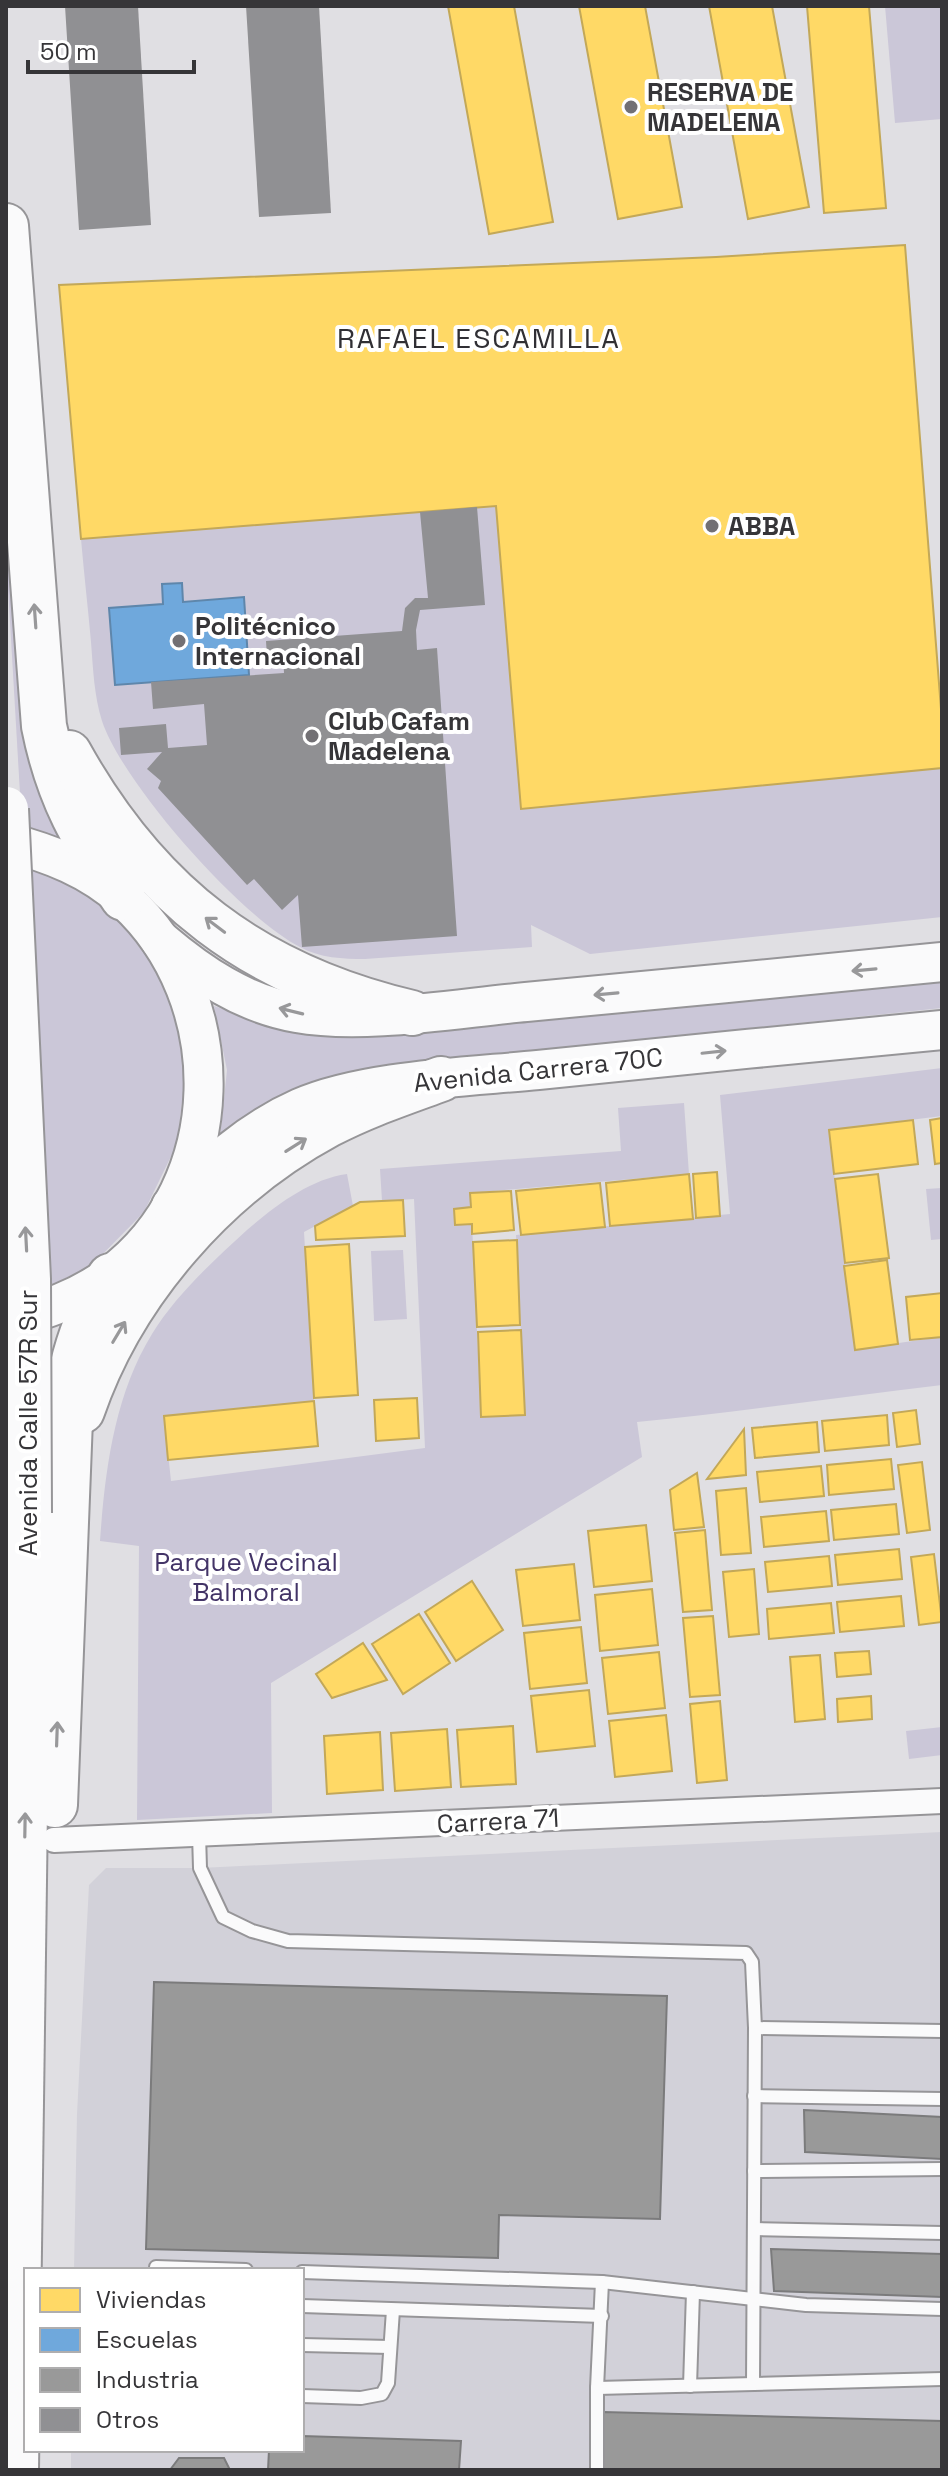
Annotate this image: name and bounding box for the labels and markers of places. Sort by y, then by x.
place label: RESERVA DE MADELENA [647,75,793,139]
marker: RESERVA DE MADELENA [622,98,640,116]
place label: ABBA [728,509,796,543]
marker: ABBA [703,517,721,535]
place label: Politécnico Internacional [195,609,361,673]
marker: Politécnico Internacional [170,632,188,650]
place label: Club Cafam Madelena [328,704,470,768]
marker: Club Cafam Madelena [303,727,321,745]

